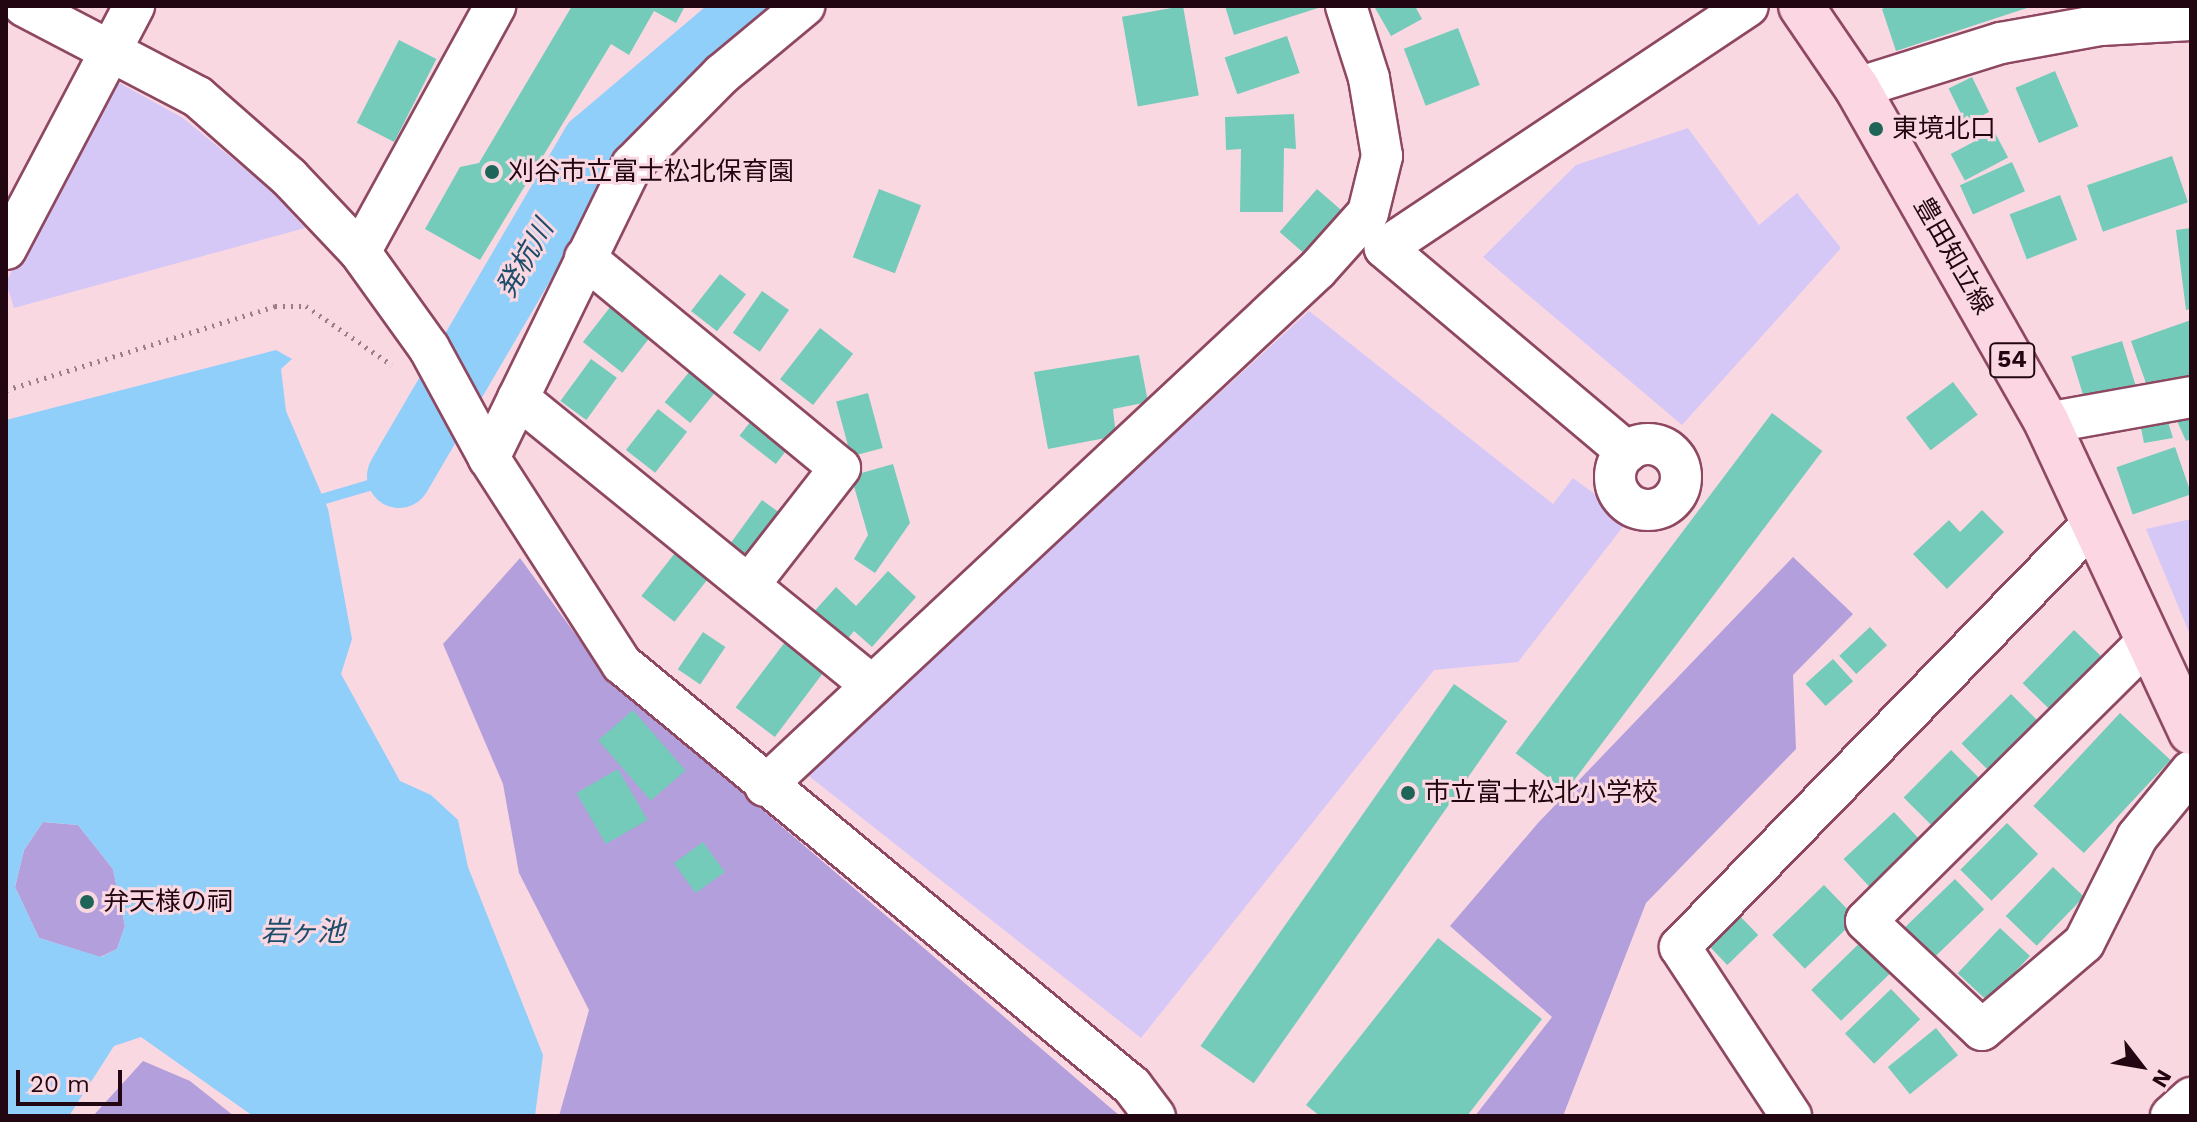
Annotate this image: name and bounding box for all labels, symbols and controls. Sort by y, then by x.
place label: 東境北口 [1892,113,1996,145]
marker: 東境北口 [1867,120,1885,138]
place label: 刈谷市立富士松北保育園 [508,156,794,188]
marker: 刈谷市立富士松北保育園 [483,163,501,181]
street label: 豊田知立線 [1907,192,1999,320]
water label: 発杭川 [489,214,561,304]
road number: 54 [1988,340,2036,380]
place label: 市立富士松北小学校 [1424,777,1658,809]
marker: 市立富士松北小学校 [1399,784,1417,802]
place label: 弁天様の祠 [103,886,233,918]
marker: 弁天様の祠 [78,893,96,911]
water label: 岩ヶ池 [261,915,345,949]
north arrow [2101,1026,2181,1106]
scale bar [20,1054,126,1104]
text: N [2147,1065,2177,1092]
text: 20 m [30,1070,90,1098]

